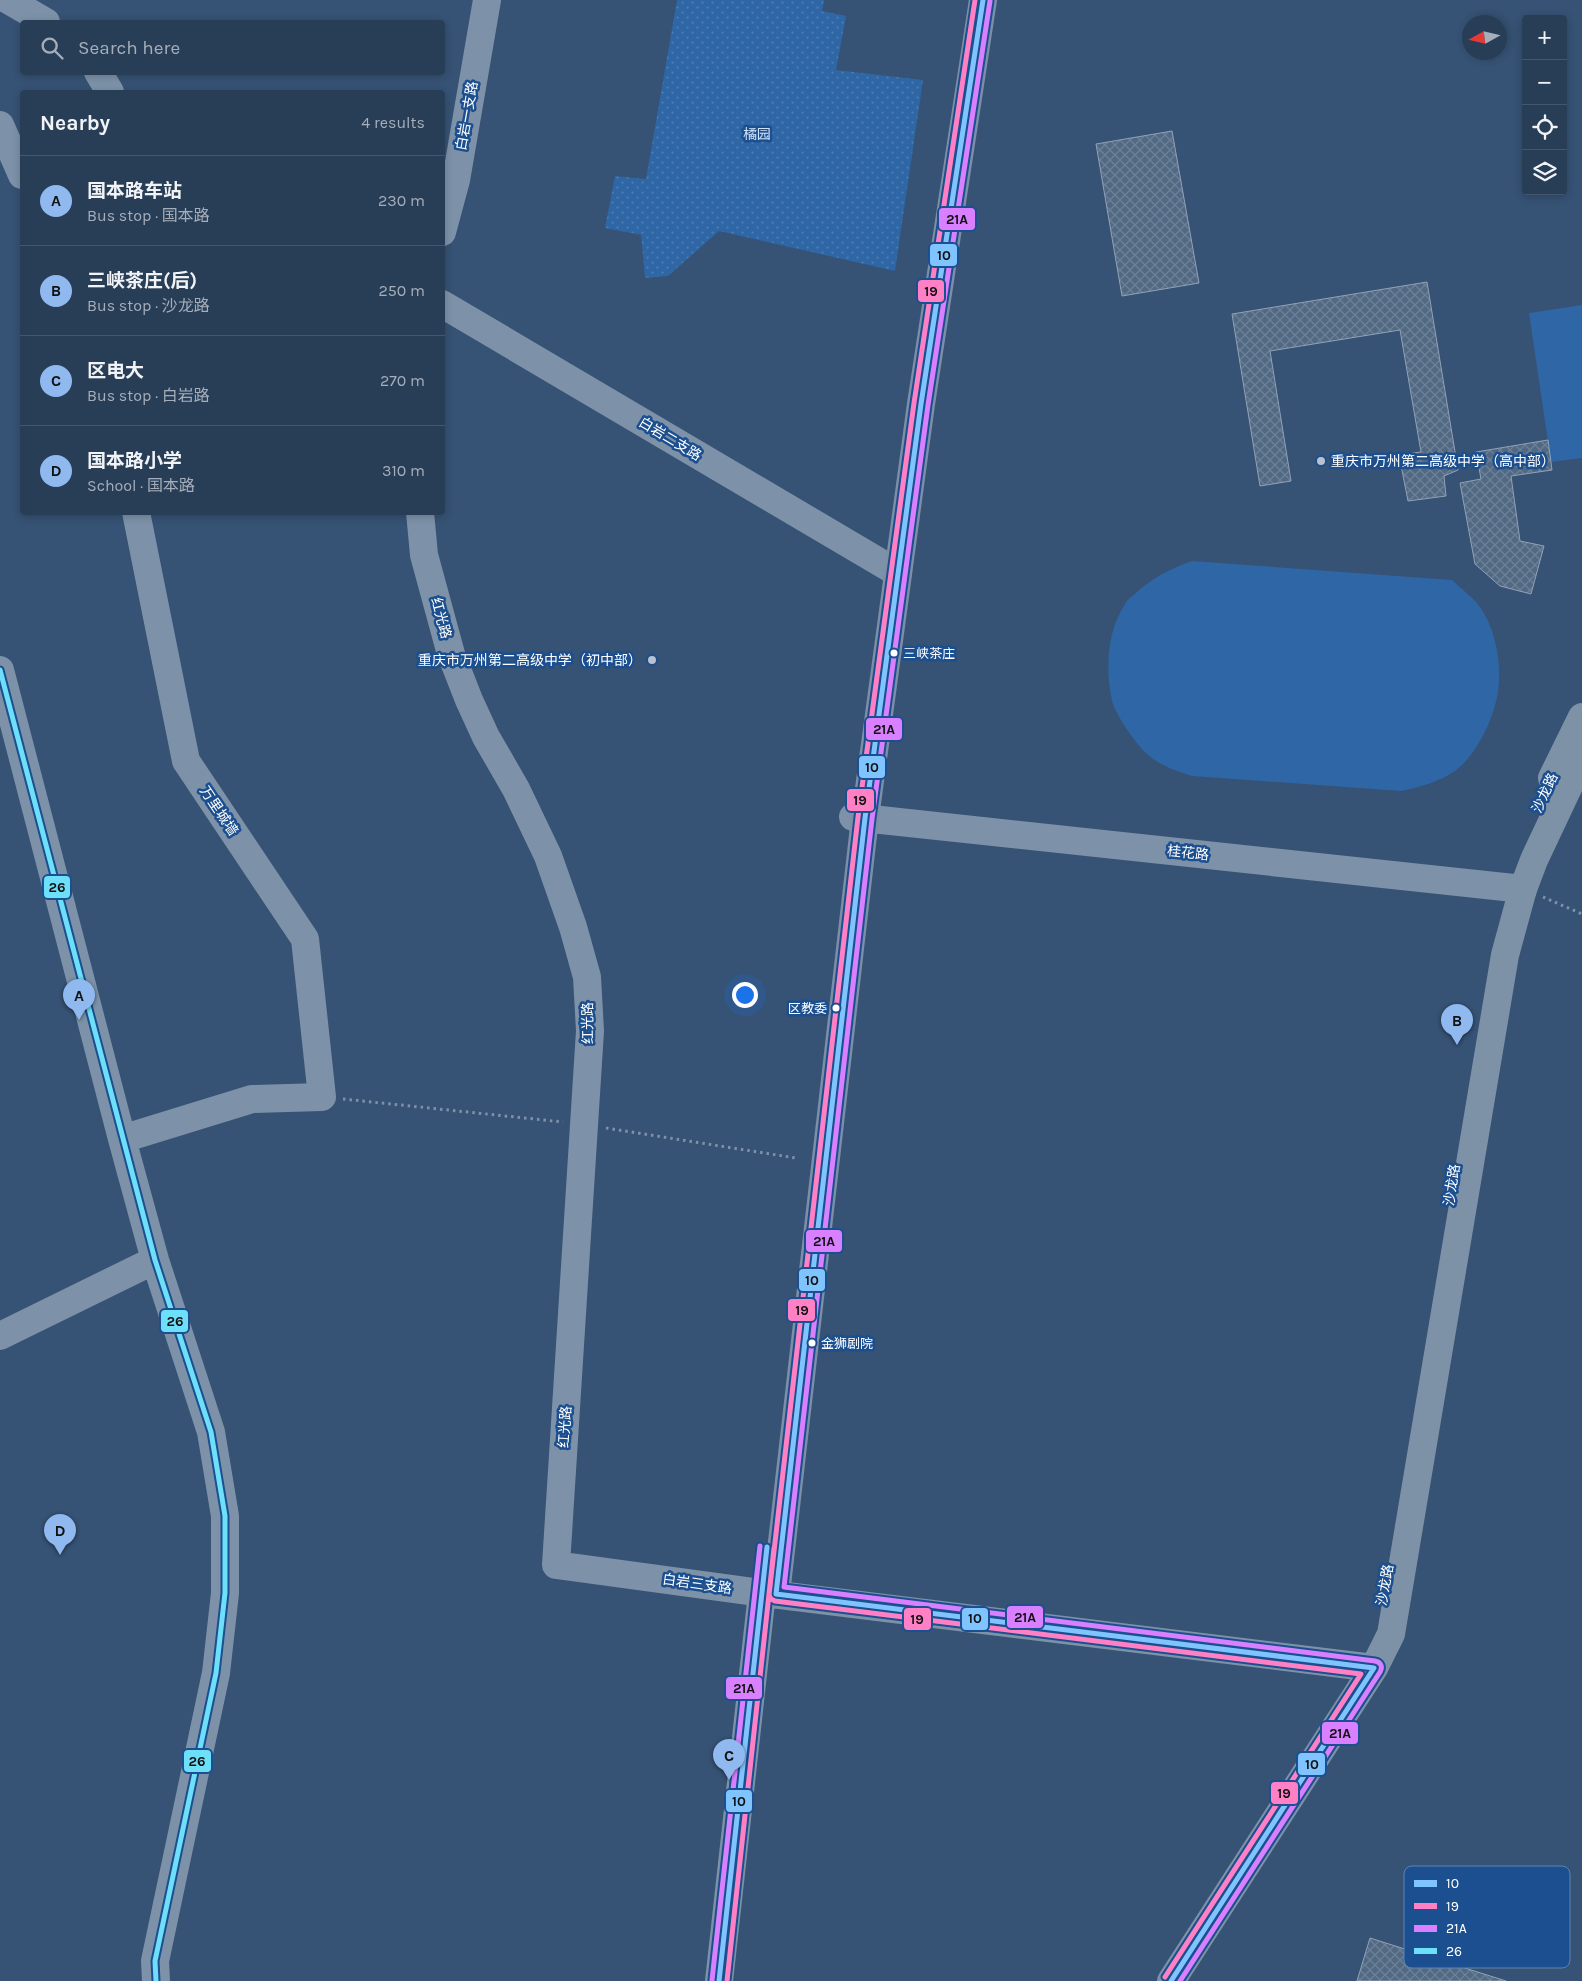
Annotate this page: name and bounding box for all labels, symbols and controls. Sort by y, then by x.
north arrow [1462,15,1507,60]
map controls [1522,15,1567,195]
button: + [1522,15,1567,60]
search box [20,20,445,75]
icon: search [38,34,66,62]
text: Search here [78,37,180,59]
button: − [1522,60,1567,105]
street label: 白岩一支路 [453,80,481,152]
button: locate [1522,105,1567,150]
text: Nearby [40,111,110,135]
text: 4 results [361,113,425,132]
park label: 橘园 [743,126,771,143]
button: layers [1522,150,1567,195]
text: 国本路车站 [87,180,182,202]
text: A [51,191,61,210]
text: 230 m [378,191,425,210]
text: Bus stop · 国本路 [87,206,210,225]
line badge: 21A [938,207,976,231]
text: 21A [946,211,968,228]
line badge: 10 [929,243,958,267]
text: 10 [937,247,951,264]
text: 三峡茶庄(后) [87,270,197,292]
line badge: 19 [917,279,945,303]
text: B [51,281,61,300]
text: 250 m [378,281,425,300]
text: 19 [924,283,938,300]
text: Bus stop · 沙龙路 [87,296,210,315]
text: 区电大 [87,360,144,382]
text: C [51,371,61,390]
text: 270 m [380,371,425,390]
text: Bus stop · 白岩路 [87,386,210,405]
street label: 白岩二支路 [636,414,704,464]
text: 国本路小学 [87,450,182,472]
place label: 重庆市万州第二高级中学（高中部） [1331,453,1555,470]
marker: 重庆市万州第二高级中学（高中部） [1315,455,1327,467]
text: D [51,461,61,480]
text: 310 m [382,461,425,480]
text: School · 国本路 [87,476,195,495]
street label: 红光路 [427,596,455,640]
place label: 三峡茶庄 [903,646,955,661]
marker: 三峡茶庄 [889,648,899,658]
place label: 重庆市万州第二高级中学（初中部） [418,652,642,669]
marker: 重庆市万州第二高级中学（初中部） [646,654,658,666]
line badge: 21A [865,717,903,741]
text: 21A [873,721,895,738]
line badge: 10 [858,755,886,779]
text: 10 [865,759,879,776]
street label: 沙龙路 [1528,770,1562,816]
street label: 万里城墙 [196,783,242,839]
line badge: 19 [846,788,875,812]
text: 19 [853,792,867,809]
street label: 桂花路 [1166,842,1210,864]
line badge: 26 [43,875,71,899]
text: 26 [49,879,65,896]
pin: A [63,979,95,1020]
your location [732,982,758,1008]
place label: 区教委 [788,1001,827,1016]
street label: 红光路 [579,1002,597,1044]
marker: 区教委 [831,1003,841,1013]
pin: B [1441,1004,1473,1045]
street label: 沙龙路 [1440,1163,1464,1207]
line badge: 21A [805,1229,843,1253]
text: 21A [813,1233,835,1250]
line badge: 10 [798,1268,826,1292]
text: 10 [805,1272,819,1289]
line badge: 19 [787,1298,816,1322]
text: 19 [795,1302,809,1319]
line badge: 26 [160,1309,189,1333]
text: 26 [167,1313,183,1330]
place label: 金狮剧院 [821,1336,873,1351]
marker: 金狮剧院 [807,1338,817,1348]
street label: 红光路 [555,1405,575,1449]
pin: D [44,1514,76,1555]
street label: 沙龙路 [1373,1563,1397,1607]
street label: 白岩三支路 [661,1571,733,1597]
line badge: 21A [1006,1605,1044,1629]
line badge: 19 [903,1607,932,1631]
line badge: 10 [961,1607,989,1631]
text: 21A [1014,1609,1036,1626]
text: 10 [968,1610,982,1627]
text: 19 [910,1611,924,1628]
line badge: 21A [725,1676,763,1700]
text: 21A [733,1680,755,1697]
line badge: 21A [1321,1721,1359,1745]
text: 21A [1329,1725,1351,1742]
pin: C [713,1739,745,1780]
line badge: 26 [183,1749,212,1773]
line badge: 10 [1297,1752,1326,1776]
text: 26 [189,1753,205,1770]
text: 10 [1305,1756,1319,1773]
line badge: 19 [1270,1781,1299,1805]
text: 19 [1277,1785,1291,1802]
line badge: 10 [725,1789,753,1813]
text: 10 [732,1793,746,1810]
legend [1404,1866,1570,1968]
text: 10 [1446,1875,1459,1892]
text: 19 [1446,1898,1459,1915]
text: 21A [1446,1920,1467,1937]
text: 26 [1446,1943,1462,1960]

